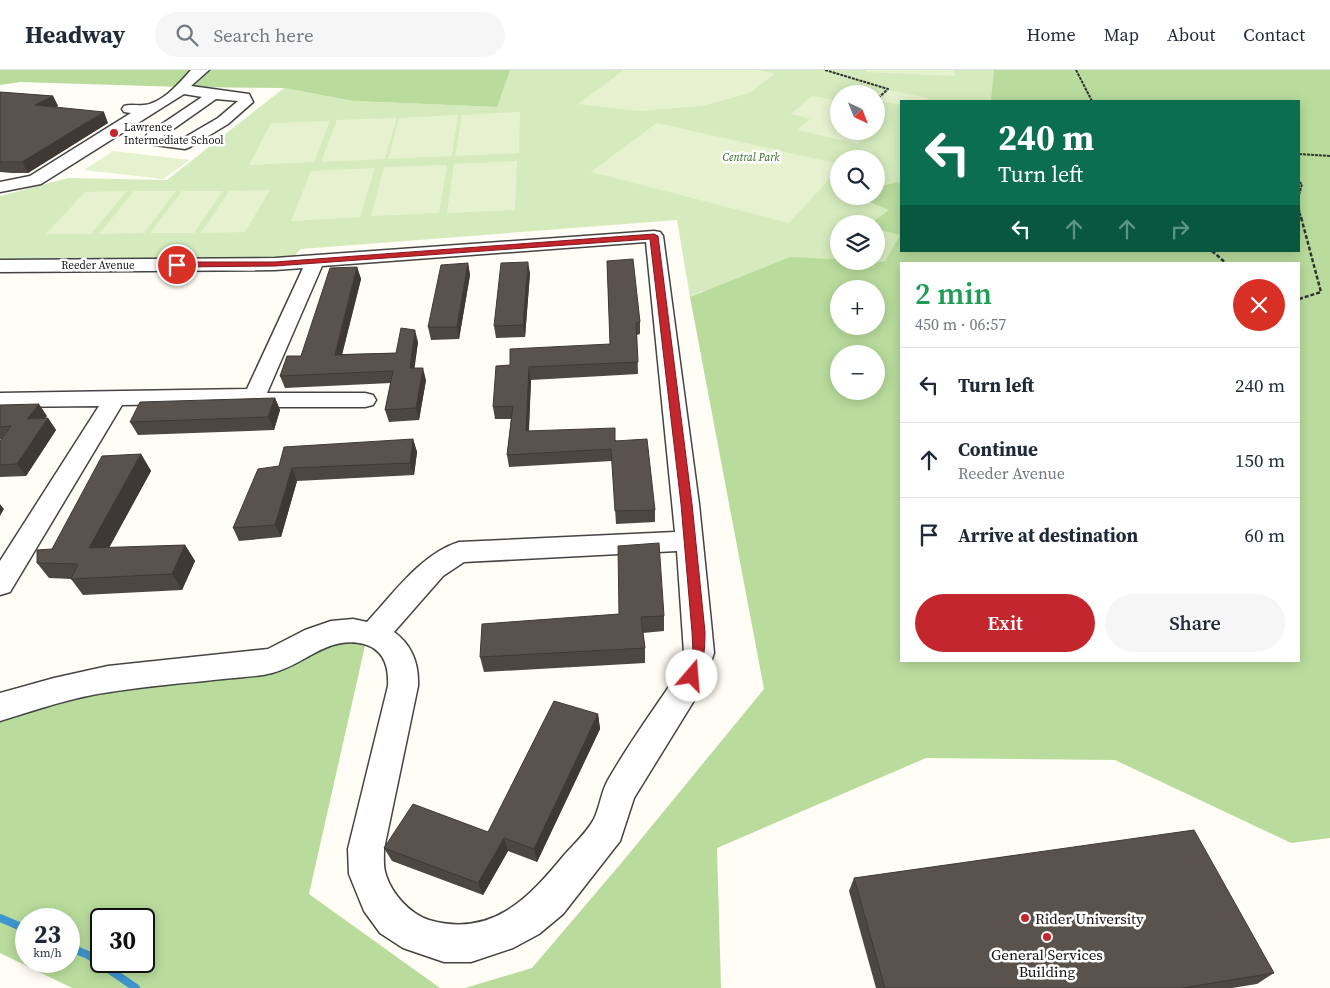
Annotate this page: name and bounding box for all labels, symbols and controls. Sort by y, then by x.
search box [155,12,505,57]
text: Headway [25,18,125,51]
icon: search [173,21,201,49]
text: Search here [213,22,314,48]
text: Home [1027,22,1076,47]
text: Map [1104,22,1139,47]
text: About [1167,22,1215,47]
text: Contact [1243,22,1305,47]
north arrow [830,85,885,140]
map controls [830,85,885,400]
text: 240 m [998,114,1094,162]
place label: Lawrence Intermediate School [124,120,224,148]
icon: left [915,120,980,185]
marker: Lawrence Intermediate School [108,127,120,139]
park label: Central Park [722,150,780,165]
button: search [830,150,885,205]
text: Turn left [998,159,1083,189]
button: layers [830,215,885,270]
icon: left [1007,215,1035,243]
icon: ahead [1060,215,1088,243]
icon: ahead [1113,215,1141,243]
icon: right [1166,215,1194,243]
pin [156,244,198,286]
icon: arrive [163,251,191,279]
street label: Reeder Avenue [61,258,135,273]
text: 2 min [915,273,992,314]
button: close [1233,279,1285,331]
button: + [830,280,885,335]
text: 450 m · 06:57 [915,313,1006,335]
button: − [830,345,885,400]
icon: left [915,371,943,399]
text: Turn left [958,372,1034,398]
text: 240 m [1235,372,1285,398]
text: Continue [958,436,1038,462]
icon: ahead [915,446,943,474]
text: 150 m [1235,447,1285,473]
text: Reeder Avenue [958,462,1065,484]
icon: arrive [915,521,943,549]
text: Arrive at destination [958,522,1138,548]
text: 60 m [1244,522,1285,548]
button: Exit [915,594,1095,652]
button: Share [1105,594,1285,652]
position arrow [665,649,717,701]
speed limit sign: 30 [90,908,155,973]
place label: Rider University [1035,908,1144,929]
marker: Rider University [1019,912,1031,924]
text: 23 [34,917,61,951]
marker: General Services Building [1041,931,1053,943]
place label: General Services Building [991,944,1103,982]
text: km/h [33,945,62,961]

